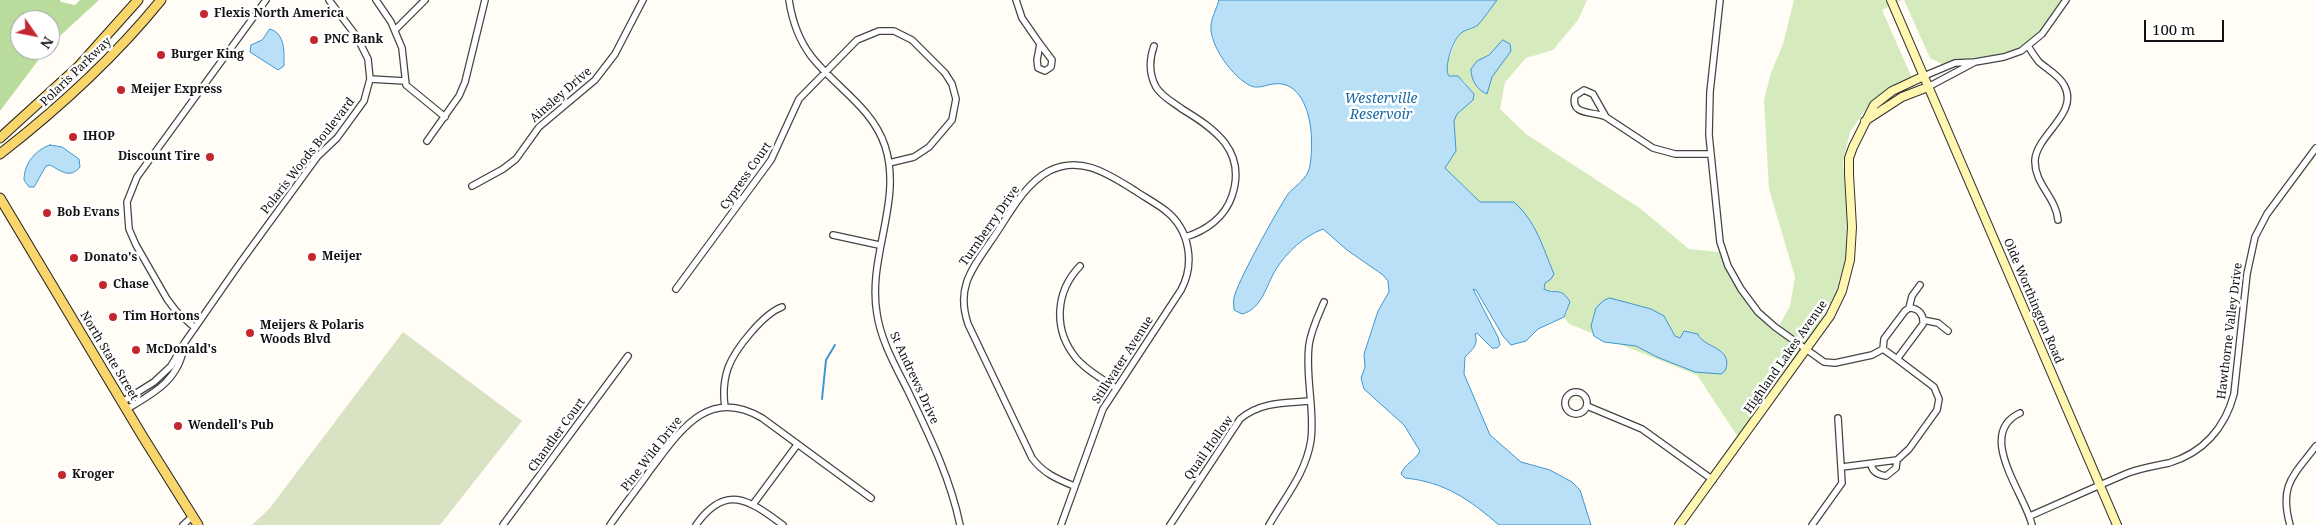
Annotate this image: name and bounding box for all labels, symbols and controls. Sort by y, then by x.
place label: Flexis North America [214,7,344,21]
marker: Flexis North America [198,8,210,20]
north arrow [10,10,60,60]
scale bar [2146,10,2226,42]
text: 100 m [2152,19,2195,39]
text: N [36,33,58,53]
place label: PNC Bank [324,33,383,47]
marker: PNC Bank [308,34,320,46]
street label: Polaris Parkway [38,35,114,109]
place label: Burger King [171,48,244,62]
marker: Burger King [155,49,167,61]
street label: Ainsley Drive [527,64,595,126]
place label: Meijer Express [131,83,222,97]
marker: Meijer Express [115,84,127,96]
water label: Westerville Reservoir [1345,91,1417,124]
street label: Polaris Woods Boulevard [258,95,358,217]
place label: IHOP [83,130,115,144]
marker: IHOP [67,131,79,143]
street label: Cypress Court [717,139,775,213]
place label: Discount Tire [118,150,200,164]
marker: Discount Tire [204,151,216,163]
street label: Turnberry Drive [957,183,1023,269]
place label: Bob Evans [57,206,119,220]
marker: Bob Evans [41,207,53,219]
street label: Olde Worthington Road [2000,236,2066,366]
place label: Meijer [322,250,362,264]
place label: Donato's [84,251,137,265]
marker: Meijer [306,251,318,263]
marker: Donato's [68,252,80,264]
street label: Hawthorne Valley Drive [2214,262,2246,400]
place label: Chase [113,278,149,292]
marker: Chase [97,279,109,291]
street label: Highland Lakes Avenue [1741,298,1831,416]
street label: North State Street [77,309,141,403]
place label: Tim Hortons [123,310,199,324]
marker: Tim Hortons [107,311,119,323]
street label: Stillwater Avenue [1089,314,1157,406]
place label: Meijers & Polaris Woods Blvd [260,319,364,347]
marker: Meijers & Polaris Woods Blvd [244,327,256,339]
street label: St Andrews Drive [886,330,942,426]
place label: McDonald's [146,343,217,357]
marker: McDonald's [130,344,142,356]
street label: Chandler Court [525,395,589,475]
street label: Quail Hollow [1182,413,1236,483]
street label: Pine Wild Drive [618,414,686,494]
place label: Wendell's Pub [188,419,274,433]
marker: Wendell's Pub [172,420,184,432]
place label: Kroger [72,468,114,482]
marker: Kroger [56,469,68,481]

